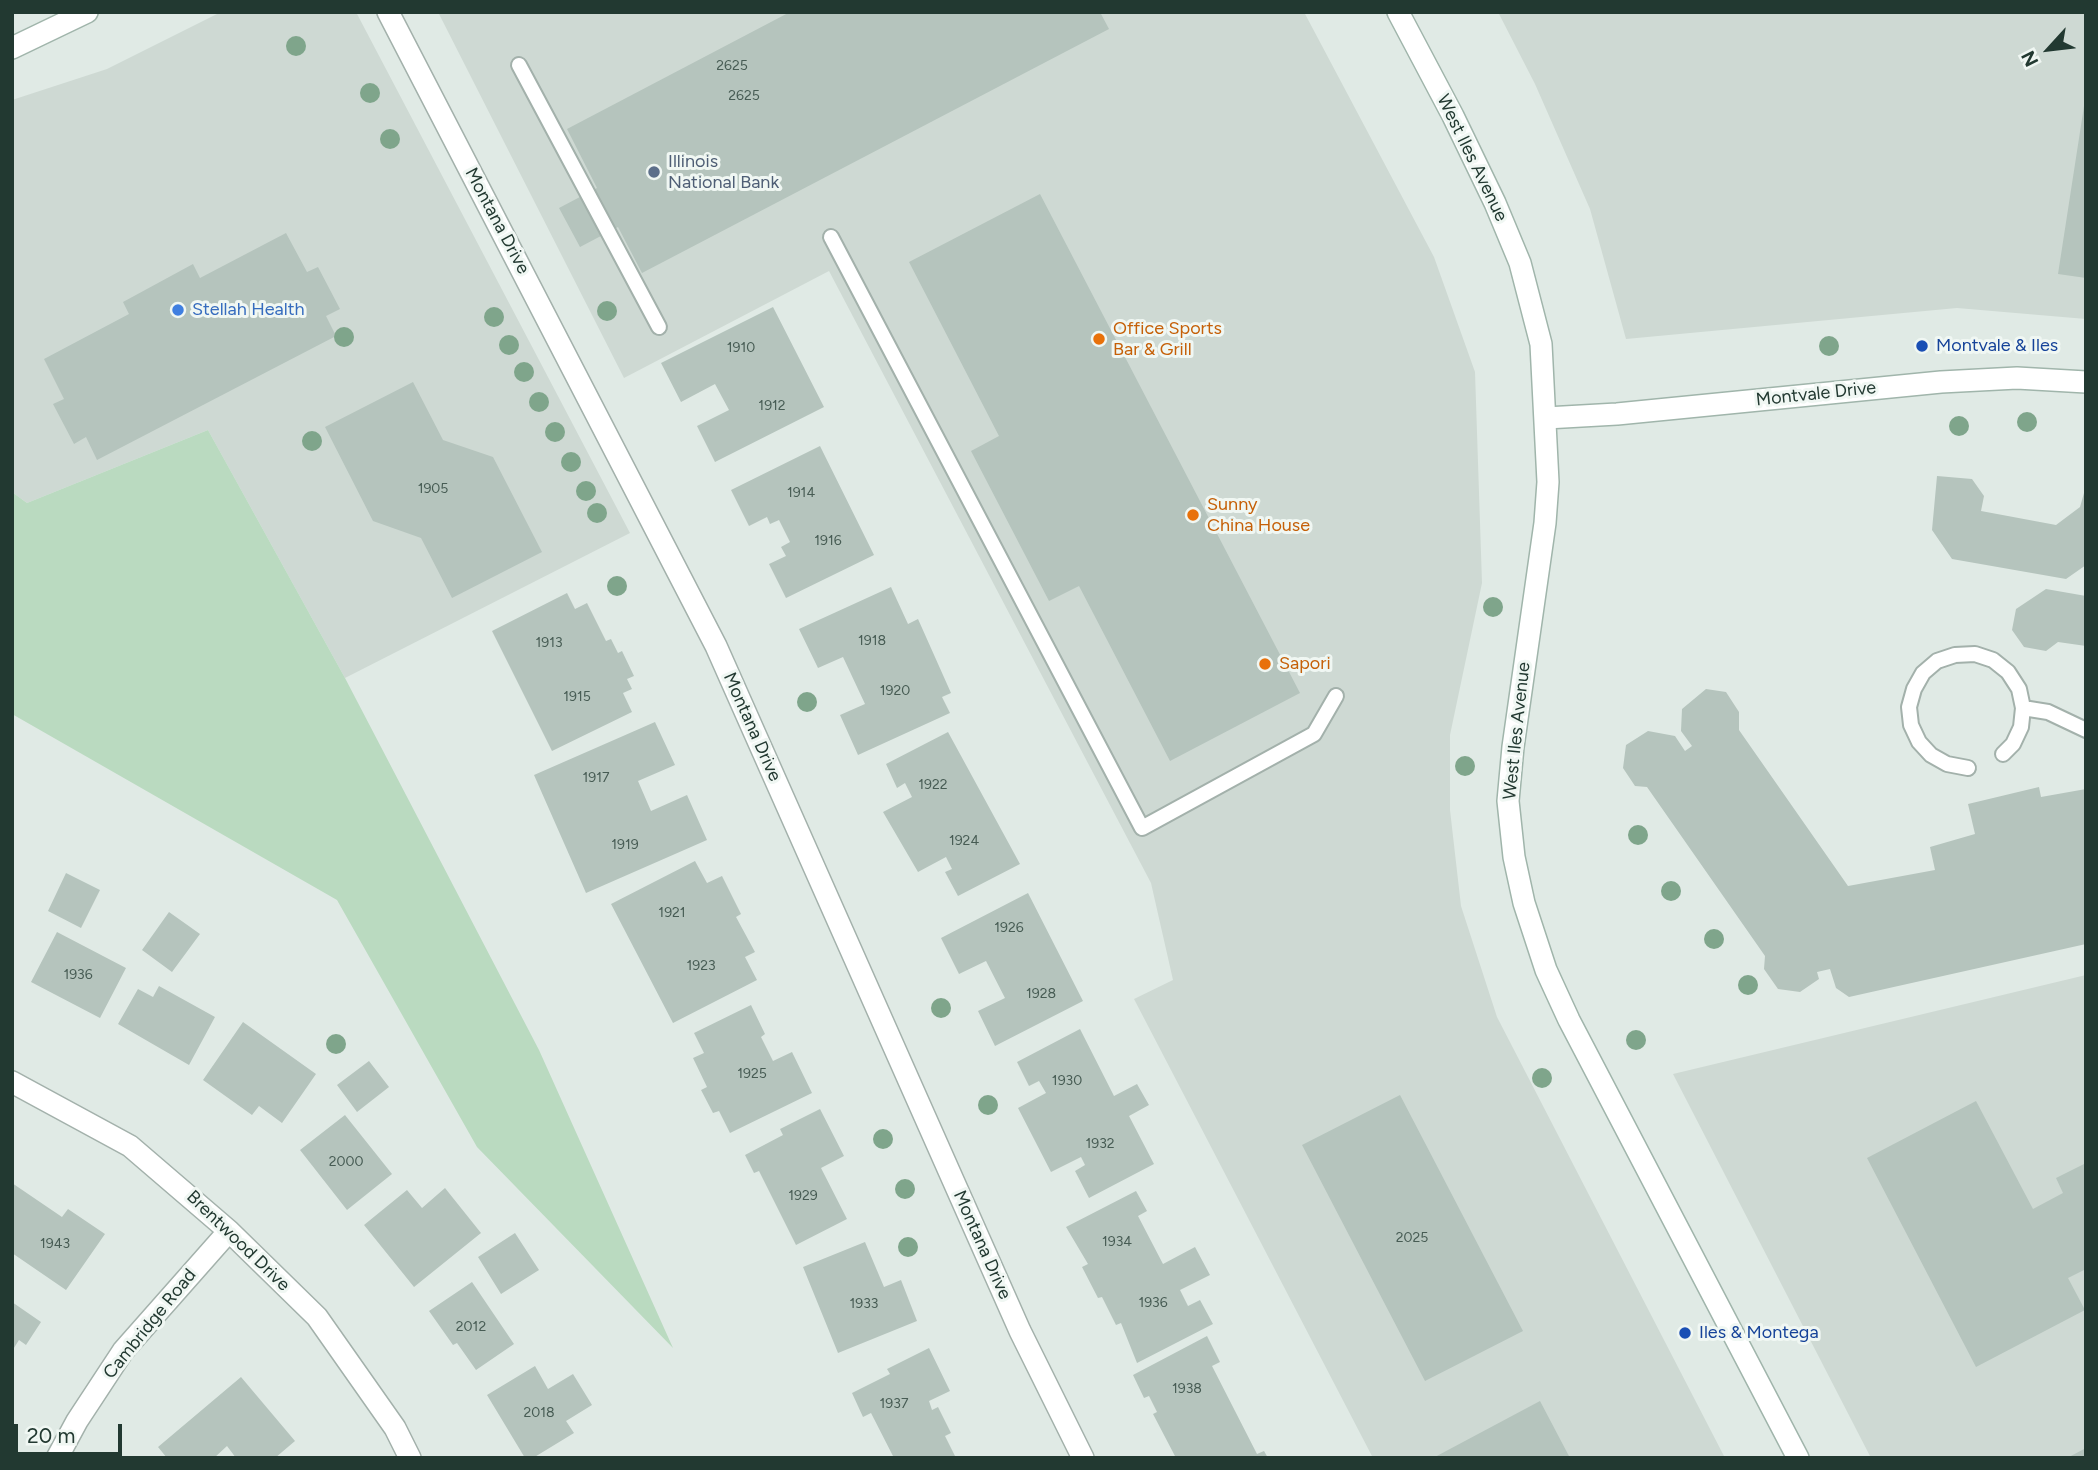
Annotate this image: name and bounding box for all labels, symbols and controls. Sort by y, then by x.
north arrow [2014,14,2084,84]
text: N [2016,47,2043,71]
house number: 2625 [716,58,748,74]
house number: 2625 [728,88,760,104]
street label: West Iles Avenue [1432,91,1512,225]
place label: Illinois National Bank [668,151,779,194]
street label: Montana Drive [460,164,534,278]
marker: Illinois National Bank [646,164,662,180]
place label: Stellah Health [192,299,305,321]
marker: Stellah Health [170,302,186,318]
place label: Office Sports Bar & Grill [1113,318,1222,360]
marker: Office Sports Bar & Grill [1091,331,1107,347]
place label: Montvale & Iles [1936,335,2058,357]
marker: Montvale & Iles [1914,338,1930,354]
house number: 1910 [727,340,755,356]
street label: Montvale Drive [1755,377,1877,411]
house number: 1912 [758,398,786,414]
house number: 1905 [418,481,448,497]
house number: 1914 [787,485,815,501]
place label: Sunny China House [1207,494,1310,536]
marker: Sunny China House [1185,507,1201,523]
house number: 1916 [814,533,842,549]
house number: 1918 [858,633,886,649]
house number: 1913 [535,635,563,651]
place label: Sapori [1279,653,1331,675]
marker: Sapori [1257,656,1273,672]
street label: West Iles Avenue [1499,661,1535,801]
street label: Montana Drive [718,669,786,785]
house number: 1920 [880,683,910,699]
house number: 1915 [563,689,591,705]
house number: 1917 [582,770,610,786]
house number: 1922 [918,777,948,793]
house number: 1924 [949,833,979,849]
house number: 1919 [611,837,639,853]
house number: 1921 [658,905,686,921]
house number: 1926 [994,920,1024,936]
house number: 1923 [686,958,716,974]
house number: 1936 [63,967,93,983]
house number: 1928 [1026,986,1056,1002]
house number: 1925 [737,1066,767,1082]
house number: 1930 [1052,1073,1082,1089]
house number: 1932 [1085,1136,1115,1152]
house number: 2000 [329,1154,363,1170]
street label: Brentwood Drive [182,1186,294,1296]
street label: Montana Drive [948,1187,1016,1303]
house number: 1929 [788,1188,818,1204]
house number: 2025 [1396,1230,1428,1246]
house number: 1934 [1102,1234,1132,1250]
house number: 1943 [40,1236,70,1252]
street label: Cambridge Road [99,1265,201,1383]
house number: 1936 [1138,1295,1168,1311]
house number: 1933 [850,1296,878,1312]
house number: 2012 [456,1319,486,1335]
place label: Iles & Montega [1699,1322,1819,1344]
marker: Iles & Montega [1677,1325,1693,1341]
house number: 1938 [1172,1381,1202,1397]
house number: 1937 [880,1396,908,1412]
house number: 2018 [523,1405,555,1421]
scale bar [18,1410,126,1454]
text: 20 m [27,1423,75,1448]

